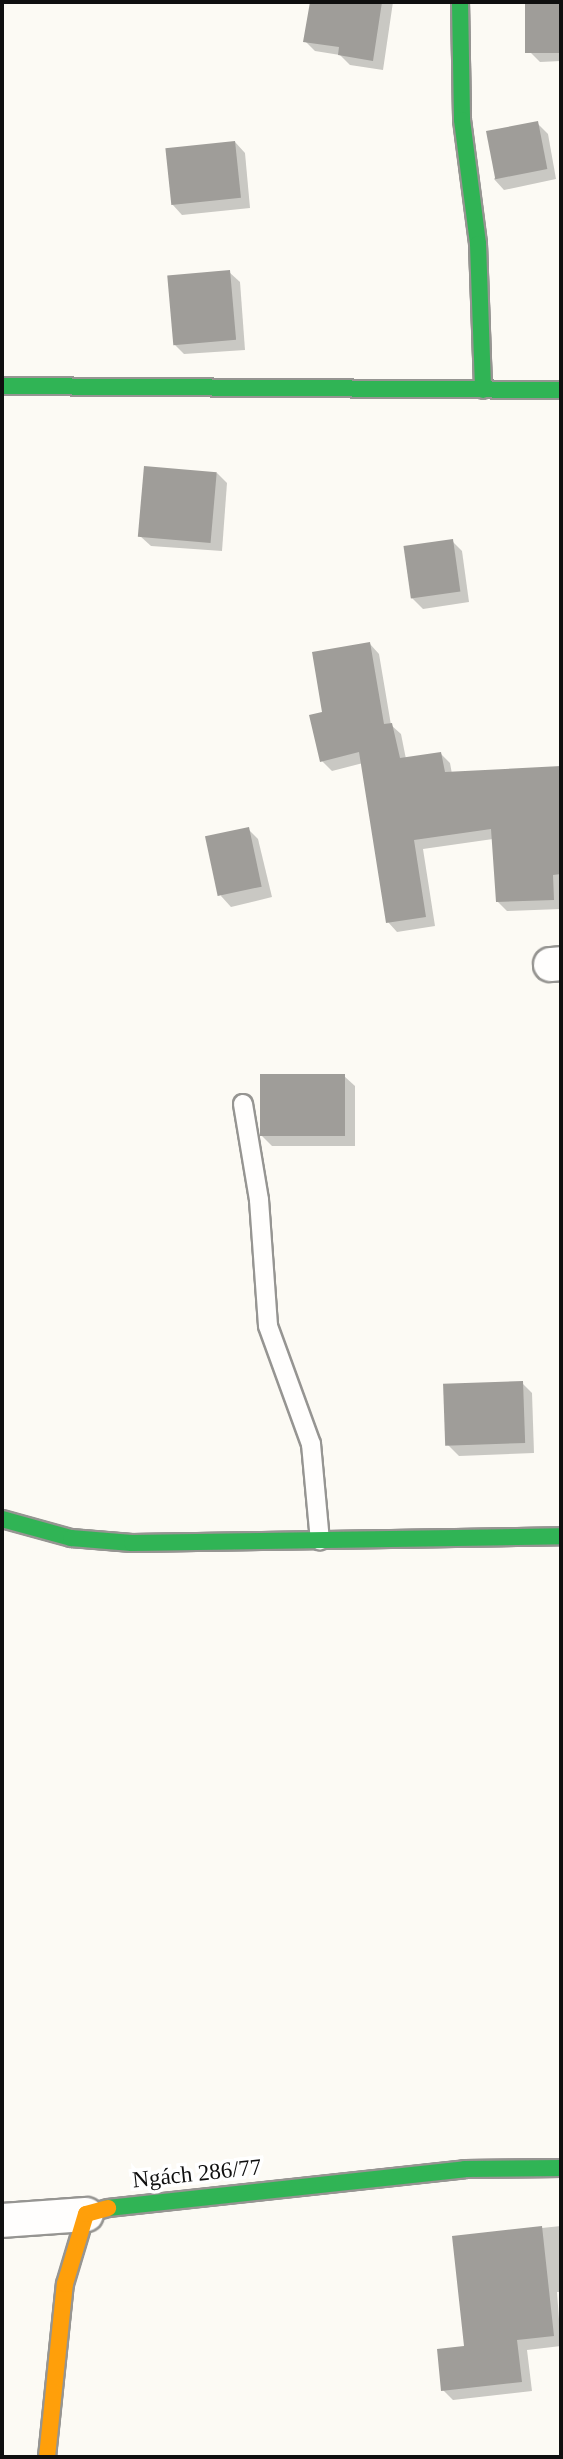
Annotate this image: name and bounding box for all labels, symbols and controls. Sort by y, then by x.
street label: Ngách 286/77 [131,2153,263,2195]

